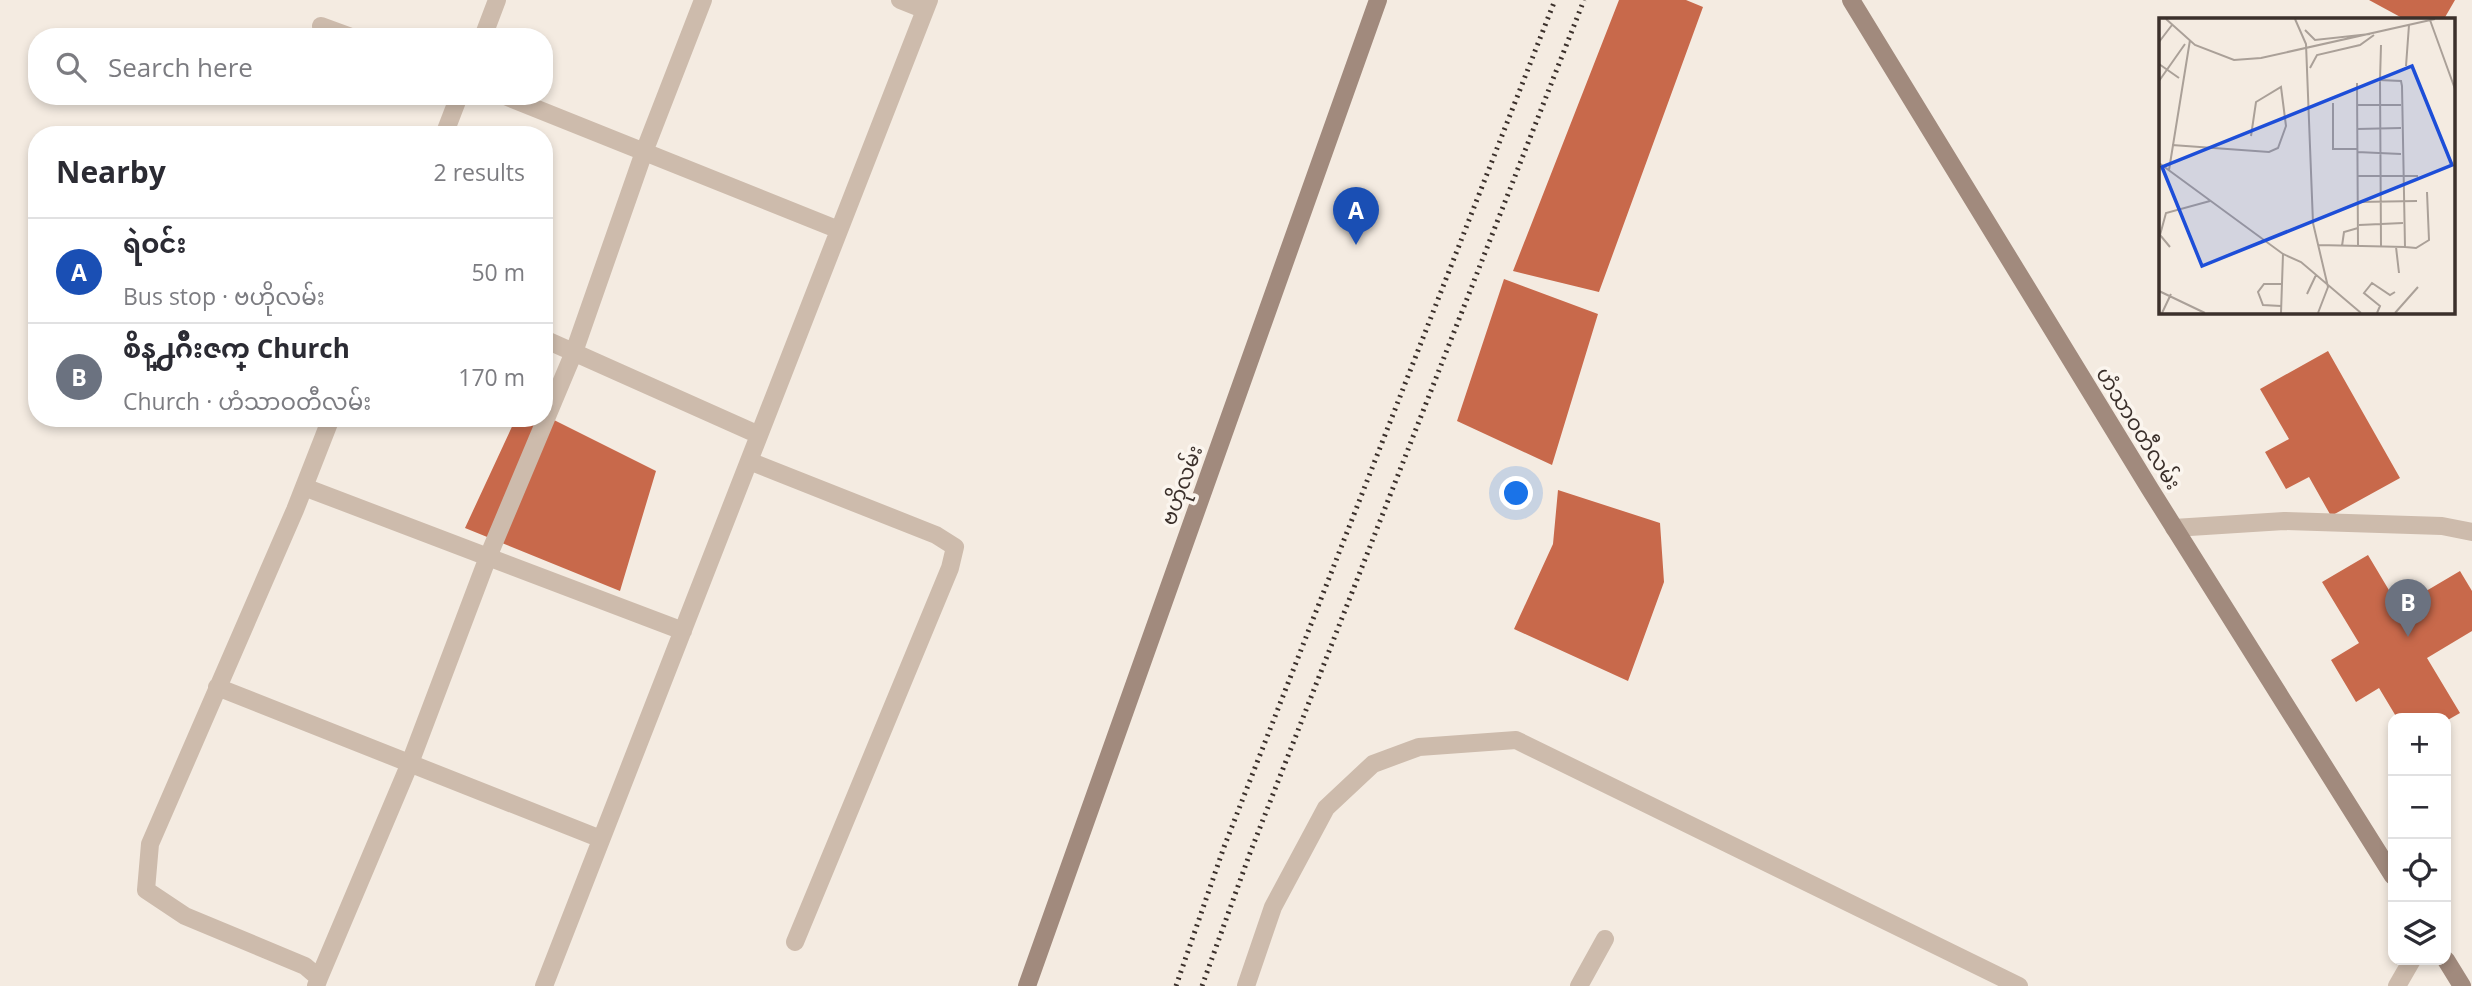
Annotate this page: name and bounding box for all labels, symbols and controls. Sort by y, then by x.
inset map [2159,18,2454,313]
search box [28,28,553,105]
icon: search [52,48,90,86]
text: Search here [108,49,253,85]
text: Nearby [56,151,166,192]
text: 2 results [434,156,525,188]
pin: A [1333,187,1379,245]
text: ရဲဝင်း [123,225,186,261]
text: A [71,256,87,288]
text: 50 m [471,256,525,288]
text: Bus stop · ဗဟိုလမ်း [123,280,325,312]
text: စိန္႕ဂ်ိဳးဇက္ Church [123,330,350,366]
text: B [71,361,87,393]
text: 170 m [458,361,525,393]
street label: ဟံသာဝတီလမ်း [2090,361,2189,495]
text: Church · ဟံသာဝတီလမ်း [123,385,371,417]
street label: ဗဟိုလမ်း [1153,441,1212,530]
your location [1499,476,1533,510]
pin: B [2385,579,2431,637]
map controls [2388,713,2451,965]
button: + [2388,713,2451,776]
button: − [2388,776,2451,839]
button: locate [2388,839,2451,902]
button: layers [2388,902,2451,965]

